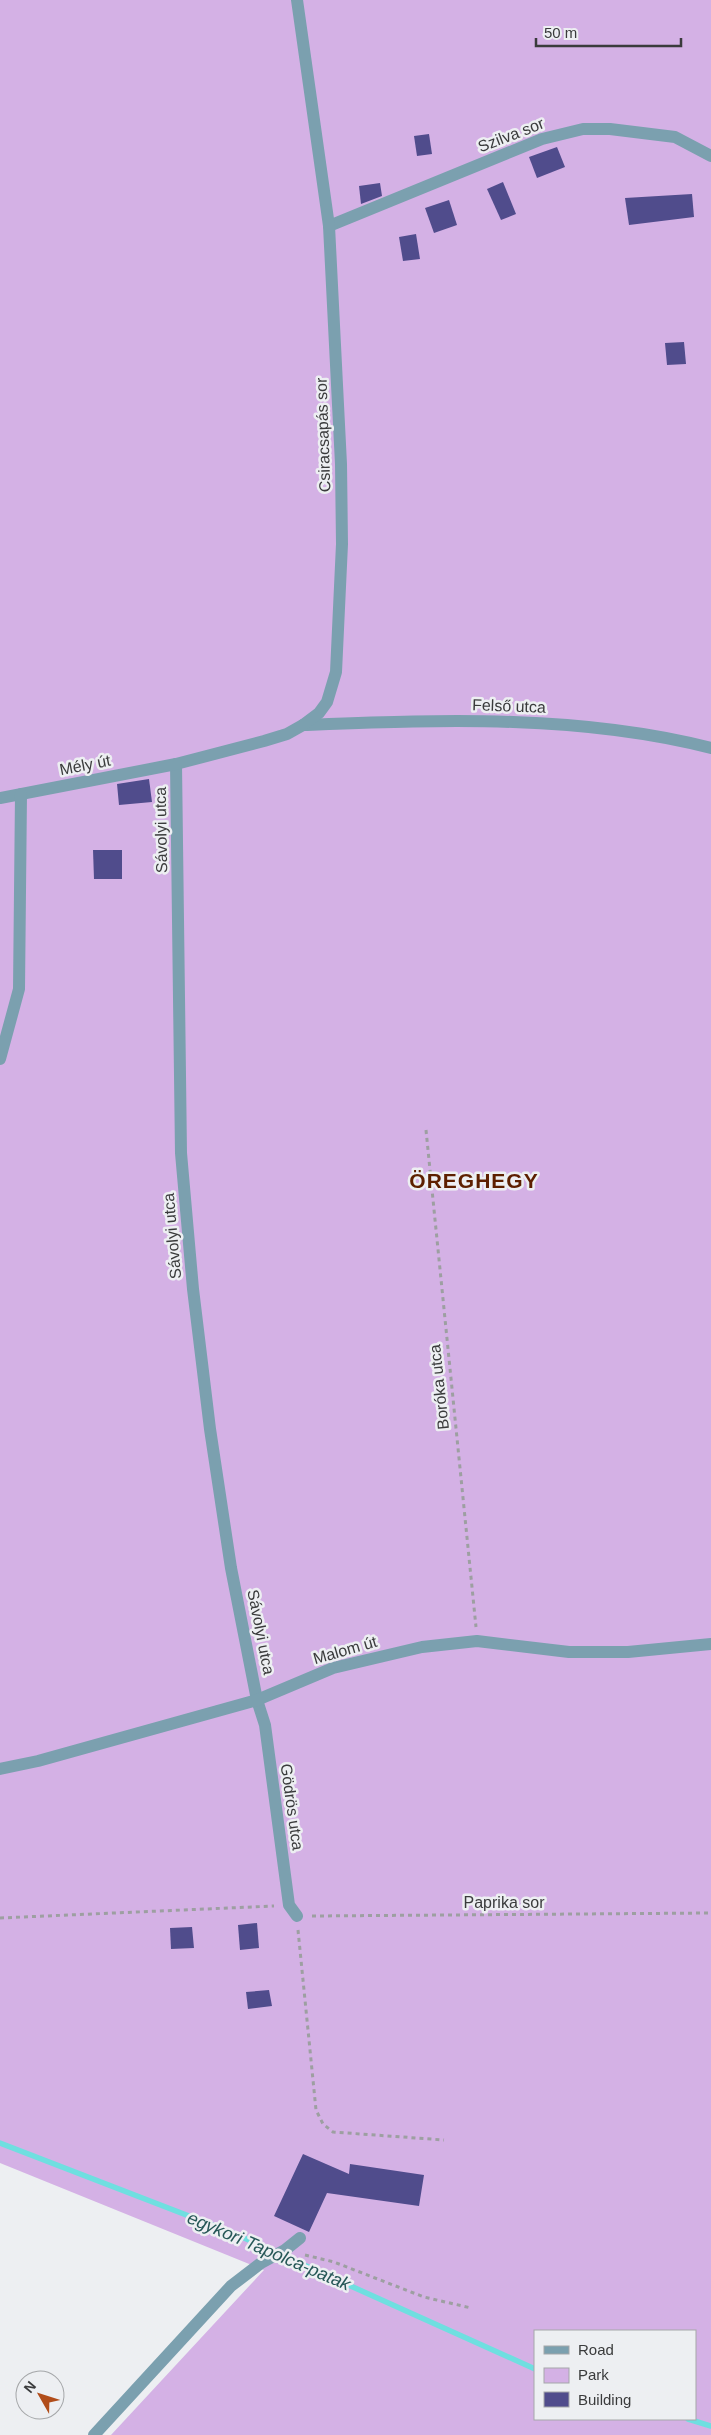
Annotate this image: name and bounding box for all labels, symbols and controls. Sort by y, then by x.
scale bar [536,15,681,47]
text: 50 m [544,24,577,41]
street label: Szilva sor [476,114,547,155]
street label: Csiracsapás sor [312,377,333,493]
street label: Felső utca [472,696,546,716]
street label: Mély út [58,752,112,778]
street label: Sávolyi utca [152,787,170,873]
district label: ÖREGHEGY [409,1169,539,1192]
street label: Sávolyi utca [160,1192,184,1280]
street label: Boróka utca [426,1344,452,1430]
street label: Sávolyi utca [244,1588,278,1676]
street label: Malom út [311,1633,380,1667]
street label: Gödrös utca [278,1763,306,1851]
street label: Paprika sor [464,1894,545,1911]
water label: egykori Tapolca-patak [184,2208,355,2295]
legend [534,2330,696,2420]
text: Road [578,2341,614,2358]
text: Park [578,2366,609,2383]
north arrow [15,2370,65,2420]
text: N [20,2378,39,2396]
text: Building [578,2391,631,2408]

